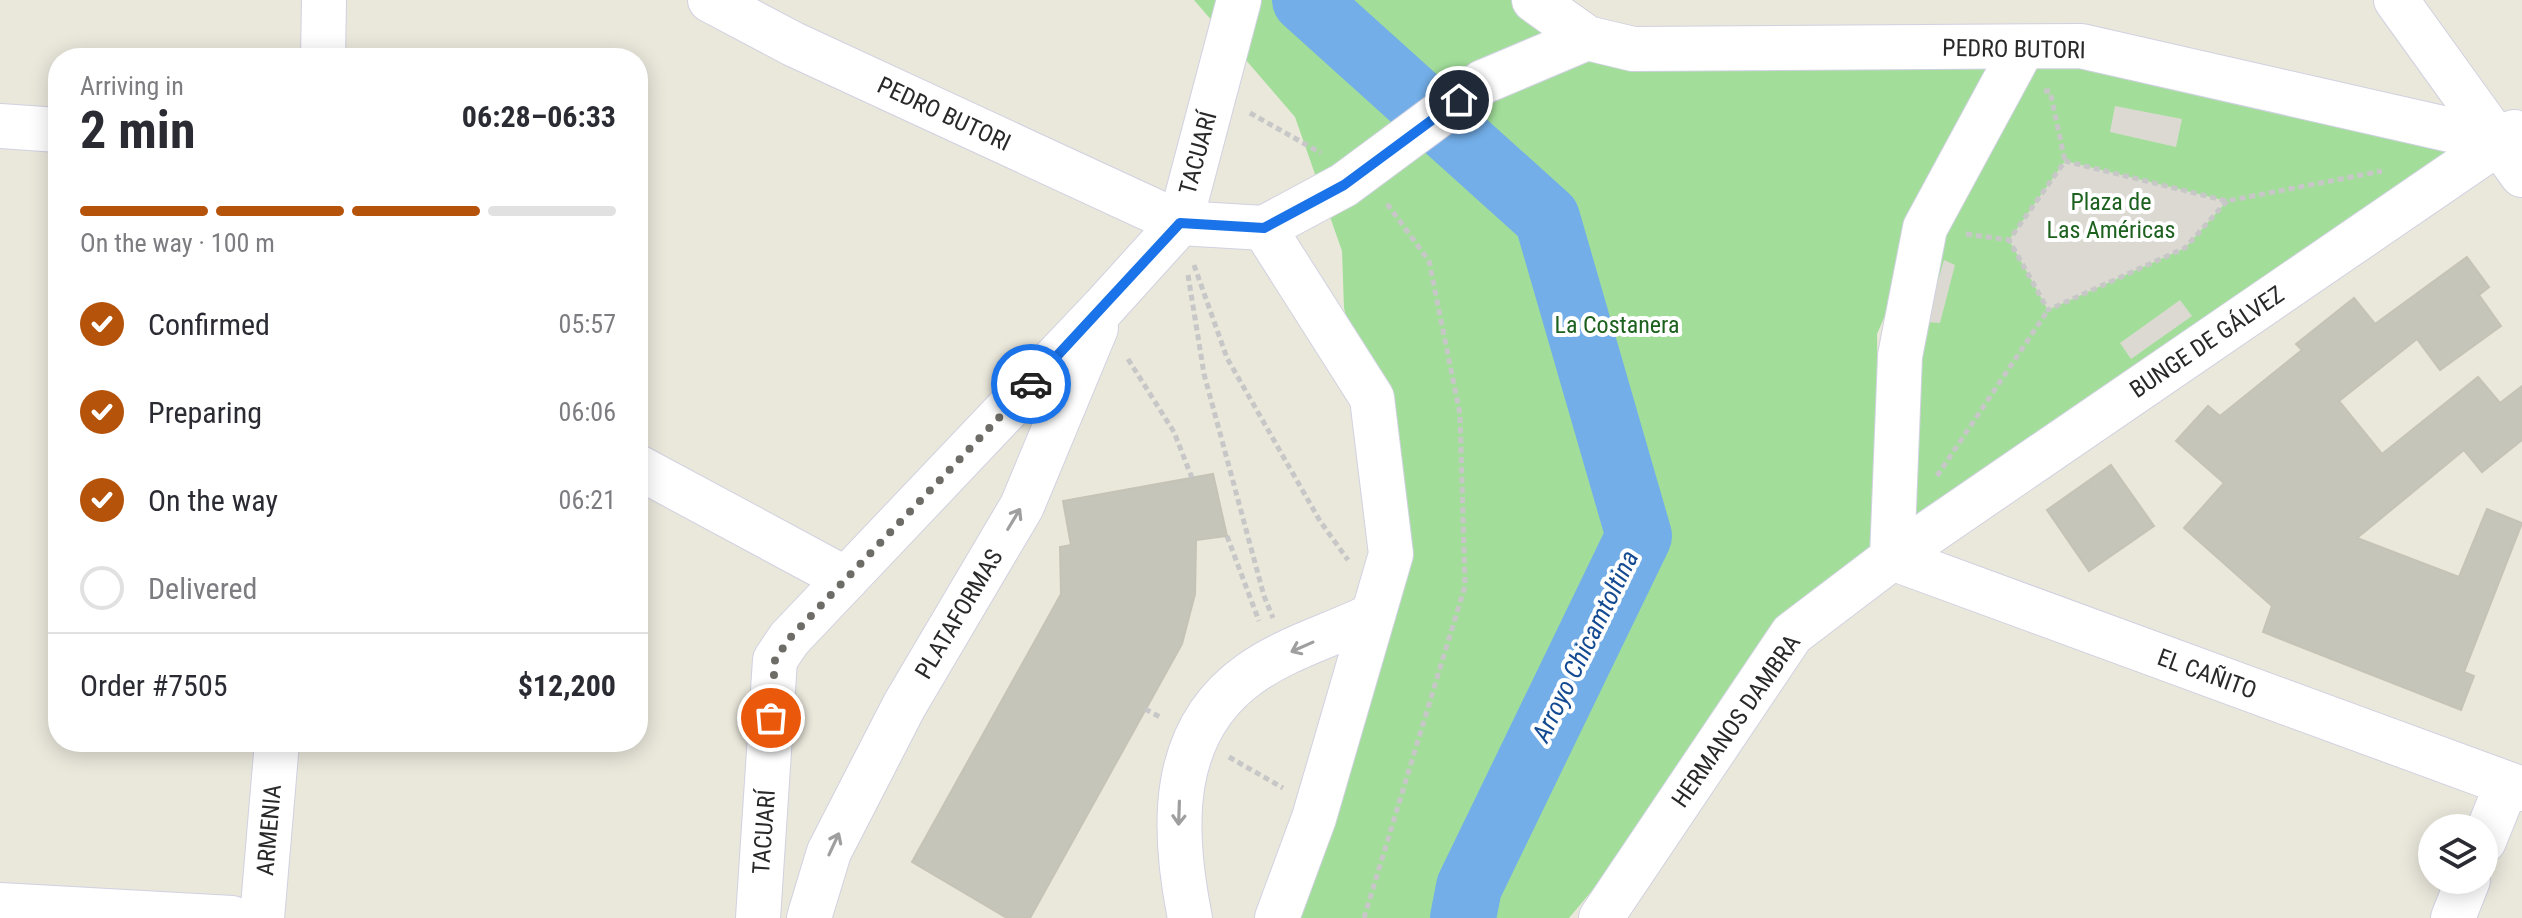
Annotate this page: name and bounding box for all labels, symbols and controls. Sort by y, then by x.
street label: PEDRO BUTORI [1942,34,2086,64]
pin [1425,66,1493,134]
text: Arriving in [80,71,184,101]
street label: PEDRO BUTORI [873,71,1015,157]
icon: home [1437,78,1481,122]
text: 06:28–06:33 [462,99,616,134]
text: 2 min [80,100,196,161]
street label: TACUARÍ [1174,108,1223,198]
park label: Plaza de Las Américas [2047,188,2175,244]
text: On the way · 100 m [80,228,275,258]
street label: BUNGE DE GÁLVEZ [2125,280,2289,404]
icon: check [80,302,124,346]
text: Confirmed [148,307,270,342]
text: 05:57 [559,309,616,339]
park label: La Costanera [1555,311,1679,339]
courier [991,344,1071,424]
icon: car [1009,362,1053,406]
icon: check [80,390,124,434]
text: Preparing [148,395,262,430]
text: 06:06 [559,397,616,427]
icon: check [80,478,124,522]
text: On the way [148,483,278,518]
text: 06:21 [559,485,616,515]
one-way arrow [1006,508,1022,531]
street label: PLATAFORMAS [909,544,1009,684]
water label: Arroyo Chicamtoltina [1525,545,1644,747]
text: Delivered [148,571,257,606]
street label: HERMANOS DAMBRA [1666,629,1806,813]
one-way arrow [1290,640,1314,655]
street label: EL CAÑITO [2154,643,2260,705]
text: Order #7505 [80,668,228,703]
text: $12,200 [518,668,616,703]
pin [737,684,805,752]
icon: bag [749,696,793,740]
street label: ARMENIA [251,783,287,877]
street label: TACUARÍ [747,788,781,875]
one-way arrow [1171,799,1187,826]
map controls [2418,814,2498,894]
button: layers [2418,814,2498,894]
one-way arrow [827,833,842,857]

